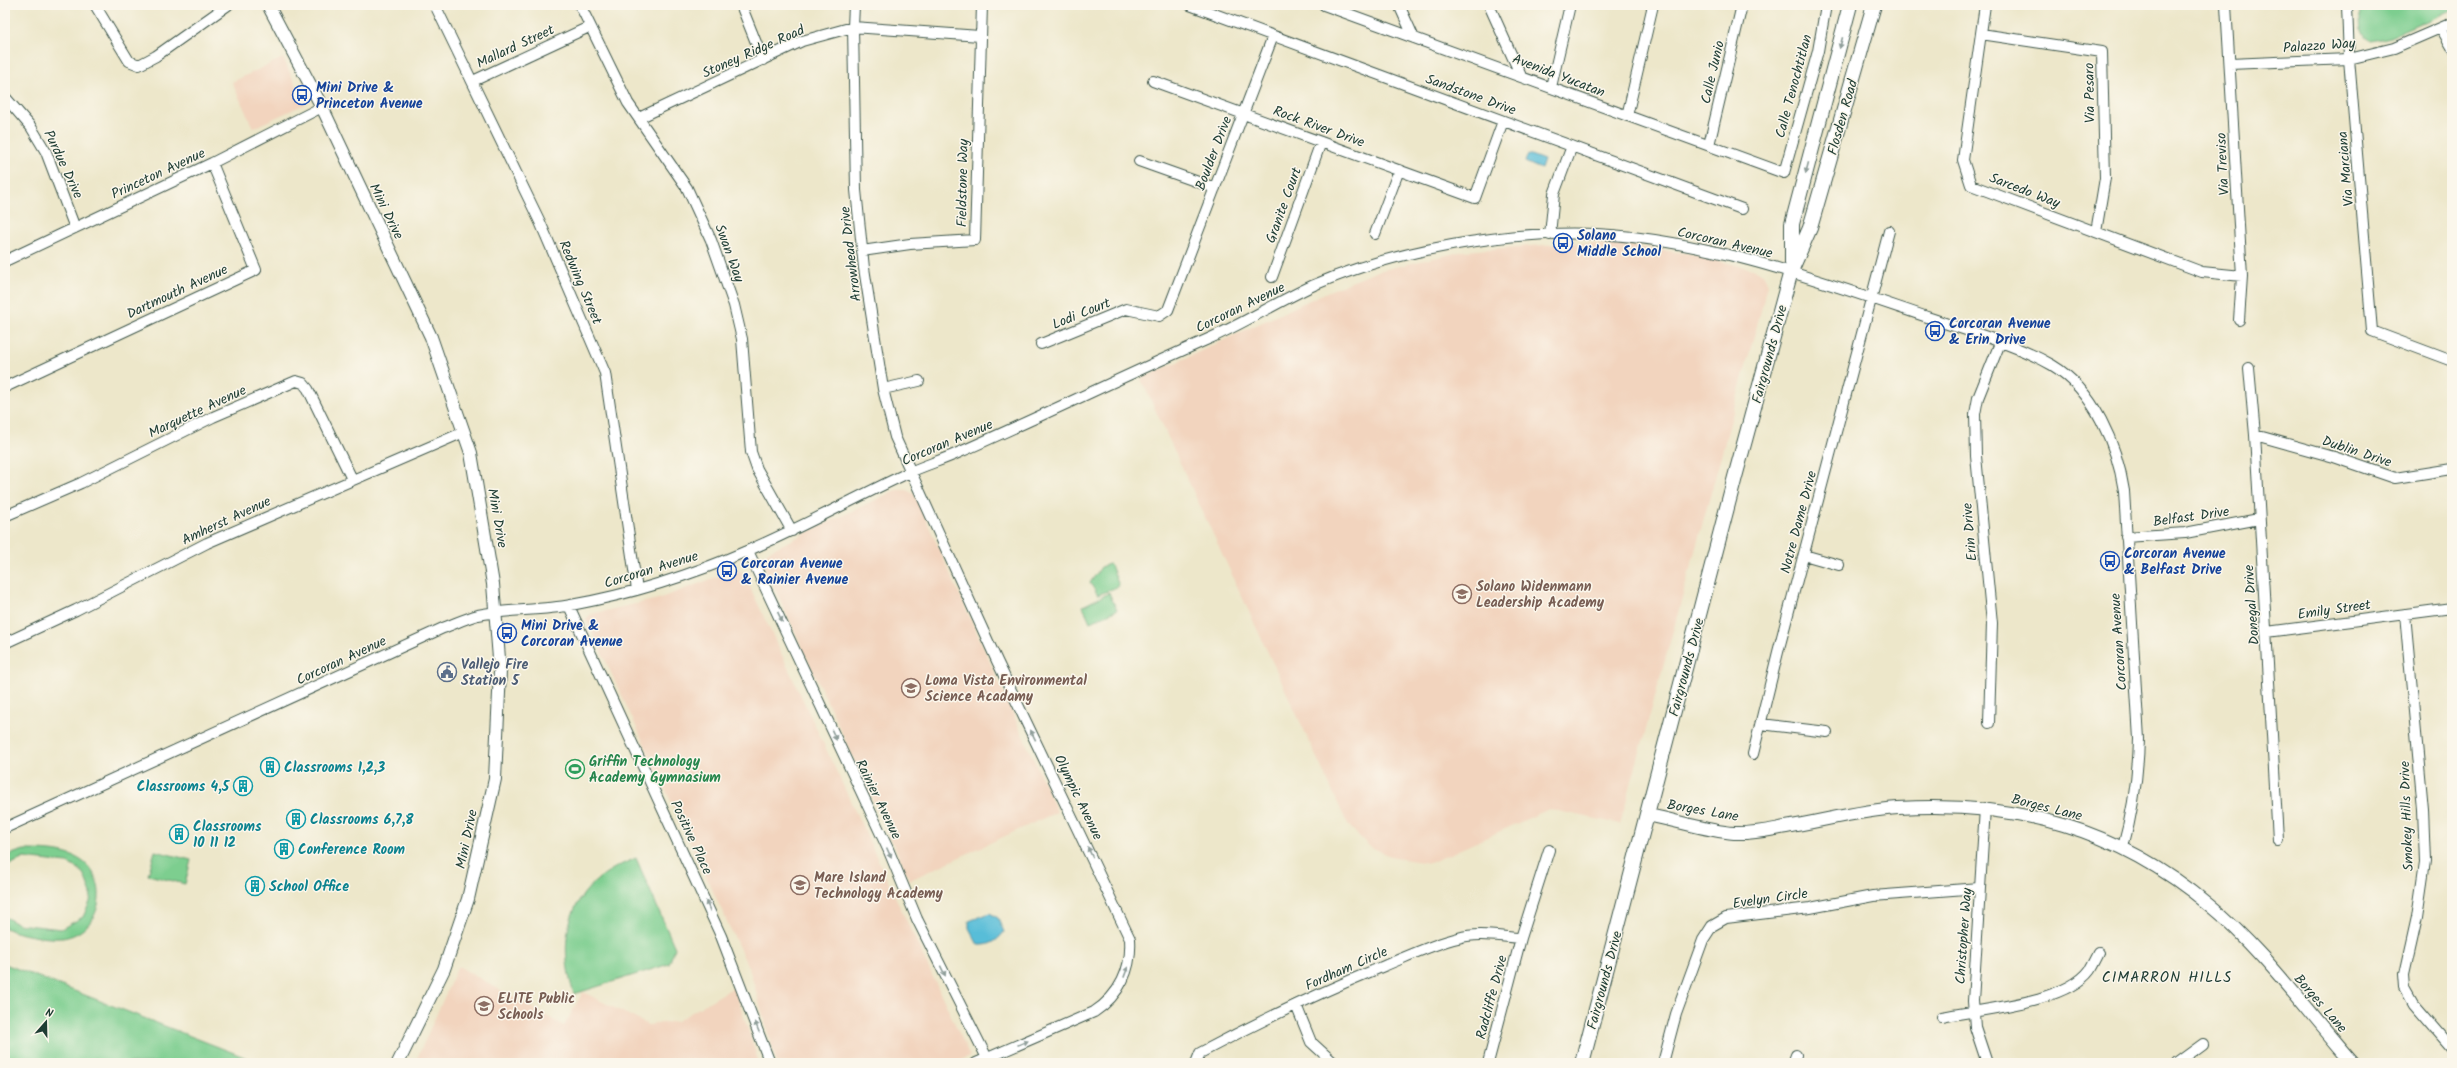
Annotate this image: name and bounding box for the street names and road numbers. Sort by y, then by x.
street label: Mallard Street [473,19,559,75]
street label: Stoney Ridge Road [699,19,809,84]
street label: Calle Tenochtitlan [1770,32,1818,141]
street label: Palazzo Way [2282,32,2356,60]
street label: Calle Junio [1695,38,1731,106]
street label: Avenida Yucatan [1509,48,1608,104]
street label: Via Pesaro [2078,63,2102,123]
street label: Sandstone Drive [1422,68,1520,122]
street label: Flosden Road [1822,76,1864,158]
street label: Rock River Drive [1270,100,1368,154]
street label: Boulder Drive [1190,112,1238,194]
street label: Purdue Drive [38,126,89,203]
street label: Via Marciana [2332,130,2360,207]
street label: Via Treviso [2210,132,2236,196]
street label: Fieldstone Way [951,138,975,227]
street label: Princeton Avenue [108,142,210,205]
street label: Granite Court [1260,164,1308,246]
street label: Sarcedo Way [1986,167,2064,215]
street label: Mini Drive [363,180,409,244]
street label: Arrowhead Drive [834,204,868,303]
street label: Swan Way [708,221,750,286]
street label: Corcoran Avenue [1675,221,1775,265]
street label: Redwing Street [552,237,608,328]
street label: Dartmouth Avenue [123,258,232,325]
street label: Corcoran Avenue [1192,276,1290,339]
street label: Lodi Court [1049,292,1115,336]
street label: Fairgrounds Drive [1746,302,1794,406]
street label: Marquette Avenue [145,379,251,444]
street label: Corcoran Avenue [898,413,997,472]
street label: Dublin Drive [2319,430,2395,474]
street label: Notre Dame Drive [1775,468,1823,576]
street label: Mini Drive [481,487,513,550]
street label: Amherst Avenue [178,490,275,551]
street label: Erin Drive [1956,501,1984,562]
street label: Belfast Drive [2152,501,2231,533]
street label: Corcoran Avenue [601,545,702,595]
street label: Donegal Drive [2238,563,2266,646]
street label: Corcoran Avenue [2105,592,2133,691]
street label: Emily Street [2296,594,2373,626]
street label: Fairgrounds Drive [1663,615,1711,719]
street label: Corcoran Avenue [293,630,391,691]
street label: Olympic Avenue [1048,751,1109,845]
street label: Rainier Avenue [849,756,907,844]
street label: Smokey Hills Drive [2394,760,2420,871]
street label: Borges Lane [2009,789,2085,828]
street label: Borges Lane [1665,794,1741,828]
street label: Positive Place [664,797,718,879]
street label: Mini Drive [450,807,484,871]
street label: Evelyn Circle [1731,883,1810,915]
street label: Christopher Way [1950,887,1978,985]
street label: Fairgrounds Drive [1581,928,1629,1032]
street label: Fordham Circle [1302,941,1392,997]
street label: Radcliffe Drive [1470,952,1514,1042]
street label: Borges Lane [2288,969,2353,1039]

